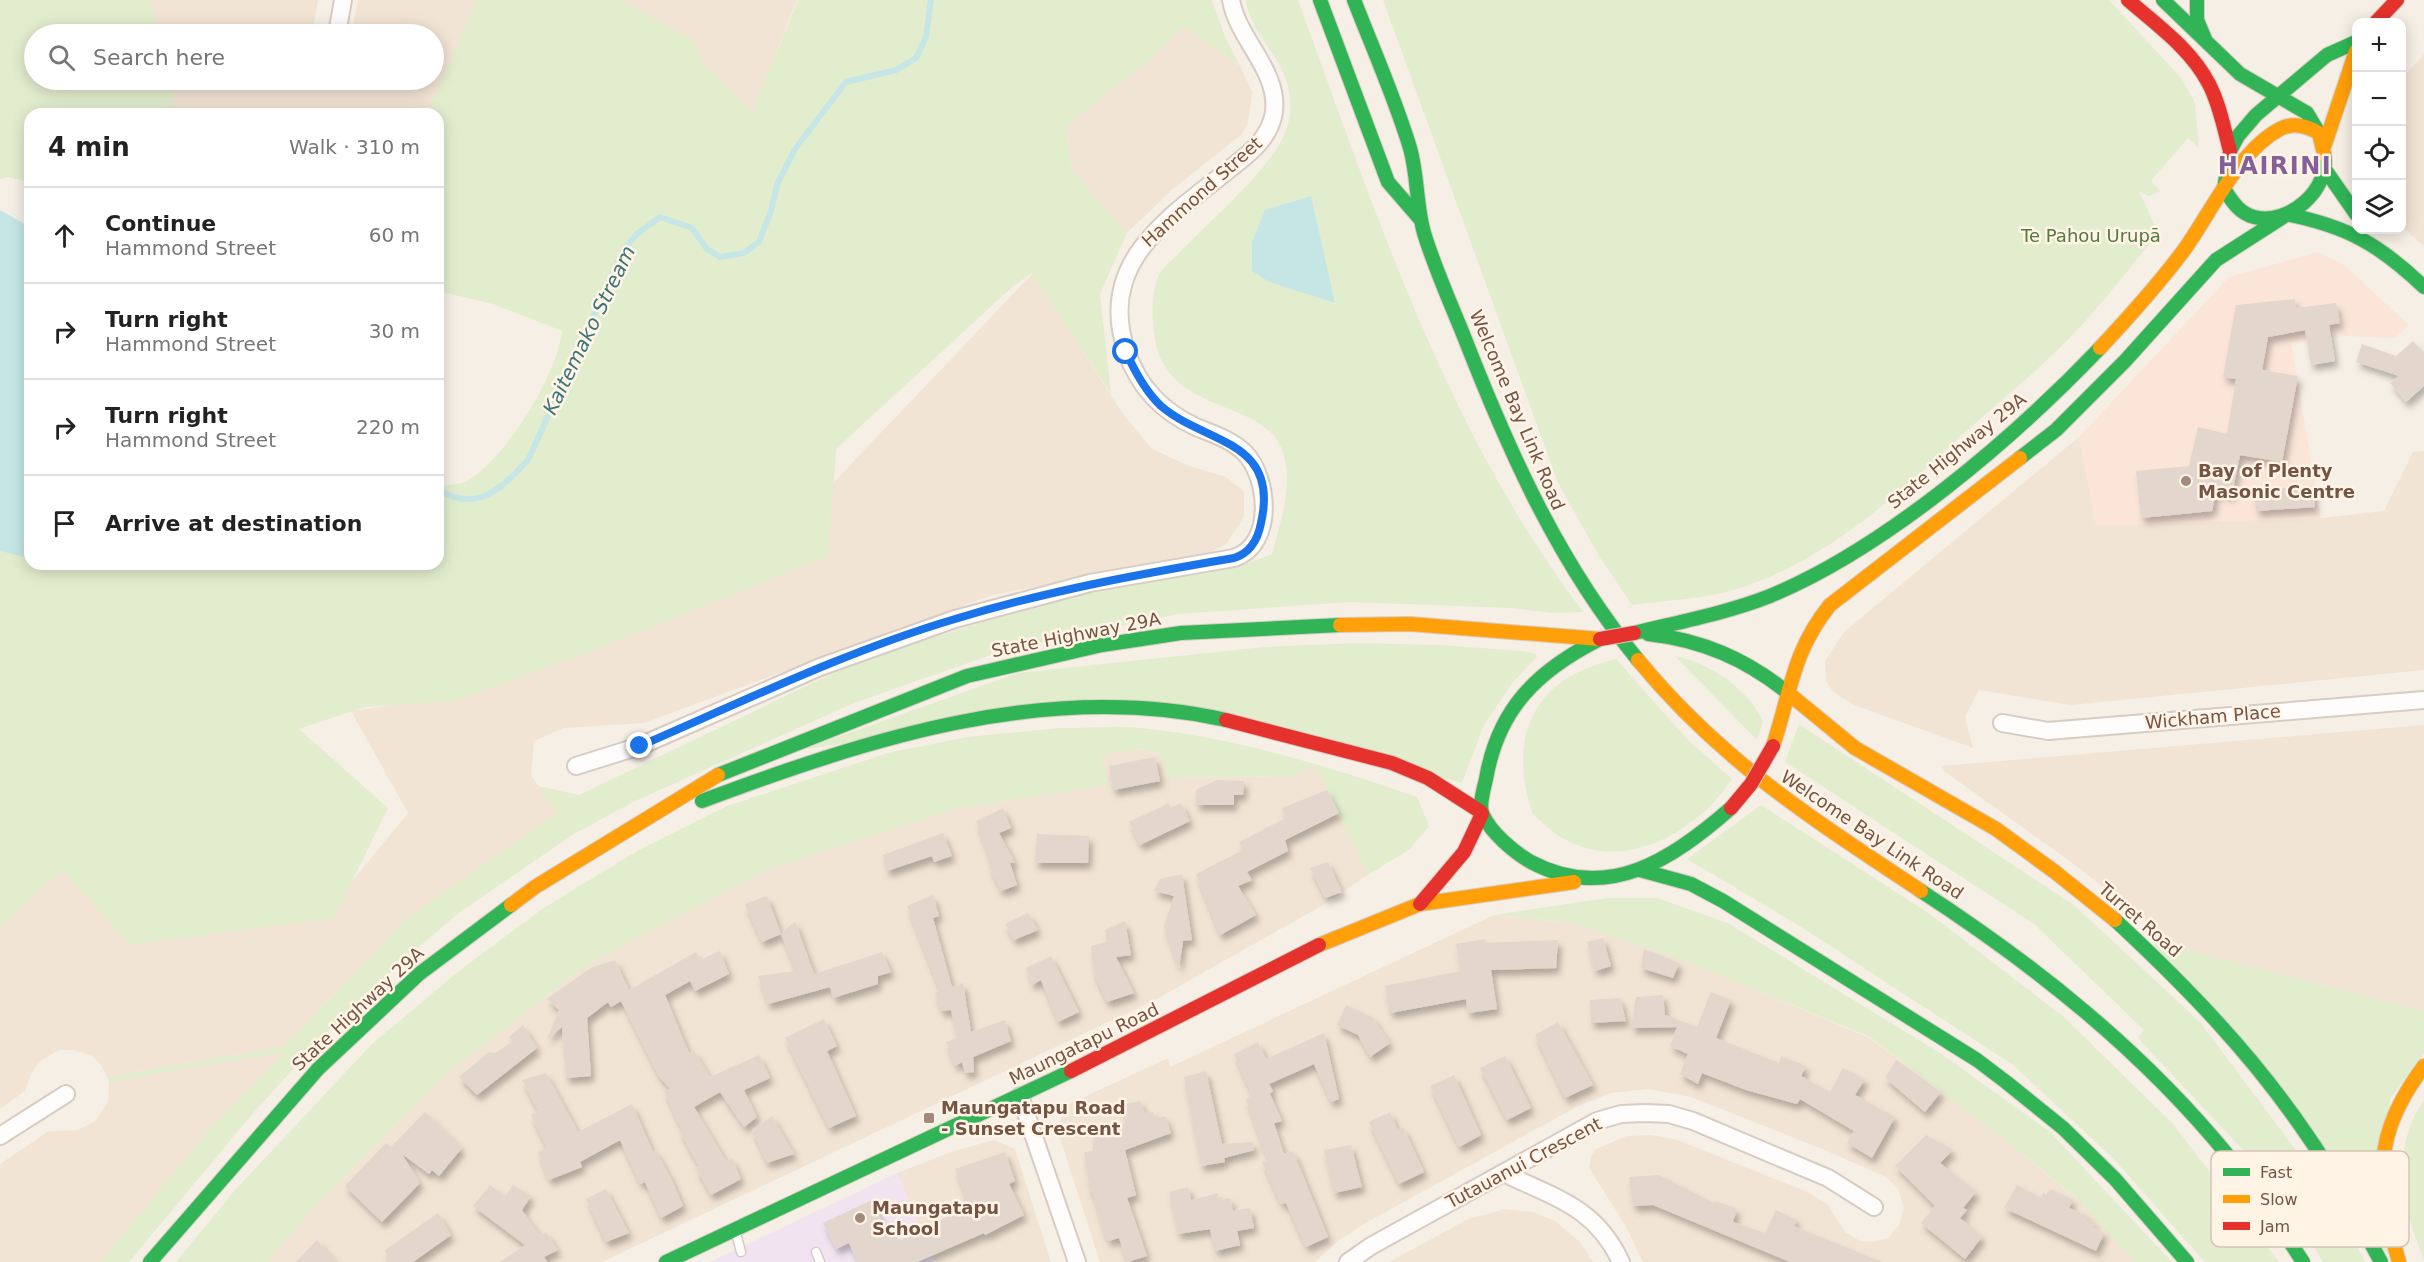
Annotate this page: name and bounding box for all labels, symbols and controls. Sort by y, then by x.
map controls [2352,18,2406,234]
button: + [2352,18,2406,72]
search box [24,24,444,90]
icon: search [45,41,78,74]
text: Search here [93,45,225,70]
button: − [2352,72,2406,126]
button: locate [2352,126,2406,180]
text: 4 min [48,132,130,162]
street label: Hammond Street [1137,132,1266,251]
text: Walk · 310 m [289,135,420,159]
district label: HAIRINI [2218,152,2332,180]
button: layers [2352,180,2406,234]
text: Continue [105,211,216,236]
icon: ahead [48,219,81,252]
text: 60 m [369,223,420,247]
park label: Te Pahou Urupā [2020,225,2161,246]
text: Hammond Street [105,236,276,260]
water label: Kaitemako Stream [538,242,640,418]
street label: Welcome Bay Link Road [1466,306,1569,513]
text: Turn right [105,307,228,332]
icon: right [48,315,81,348]
text: 30 m [369,319,420,343]
text: Hammond Street [105,332,276,356]
route start [1112,338,1138,364]
street label: State Highway 29A [1883,388,2031,513]
text: Turn right [105,403,228,428]
icon: right [48,411,81,444]
text: 220 m [356,415,420,439]
text: Hammond Street [105,428,276,452]
place label: Bay of Plenty Masonic Centre [2198,460,2355,502]
marker: Bay of Plenty Masonic Centre [2179,474,2193,488]
icon: arrive [48,507,81,540]
text: Arrive at destination [105,511,362,536]
street label: State Highway 29A [989,608,1163,661]
street label: Wickham Place [2144,700,2282,733]
route end [626,732,652,758]
street label: Welcome Bay Link Road [1777,766,1968,904]
street label: Turret Road [2094,877,2186,961]
street label: State Highway 29A [288,942,428,1075]
street label: Maungatapu Road [1006,998,1162,1089]
place label: Maungatapu Road - Sunset Crescent [941,1097,1126,1139]
marker: Maungatapu Road - Sunset Crescent [922,1111,936,1125]
street label: Tutauanui Crescent [1441,1113,1605,1213]
legend [2211,1151,2409,1247]
text: Fast [2260,1163,2292,1182]
text: Slow [2260,1190,2297,1209]
place label: Maungatapu School [872,1197,999,1239]
marker: Maungatapu School [853,1211,867,1225]
text: Jam [2259,1217,2290,1236]

